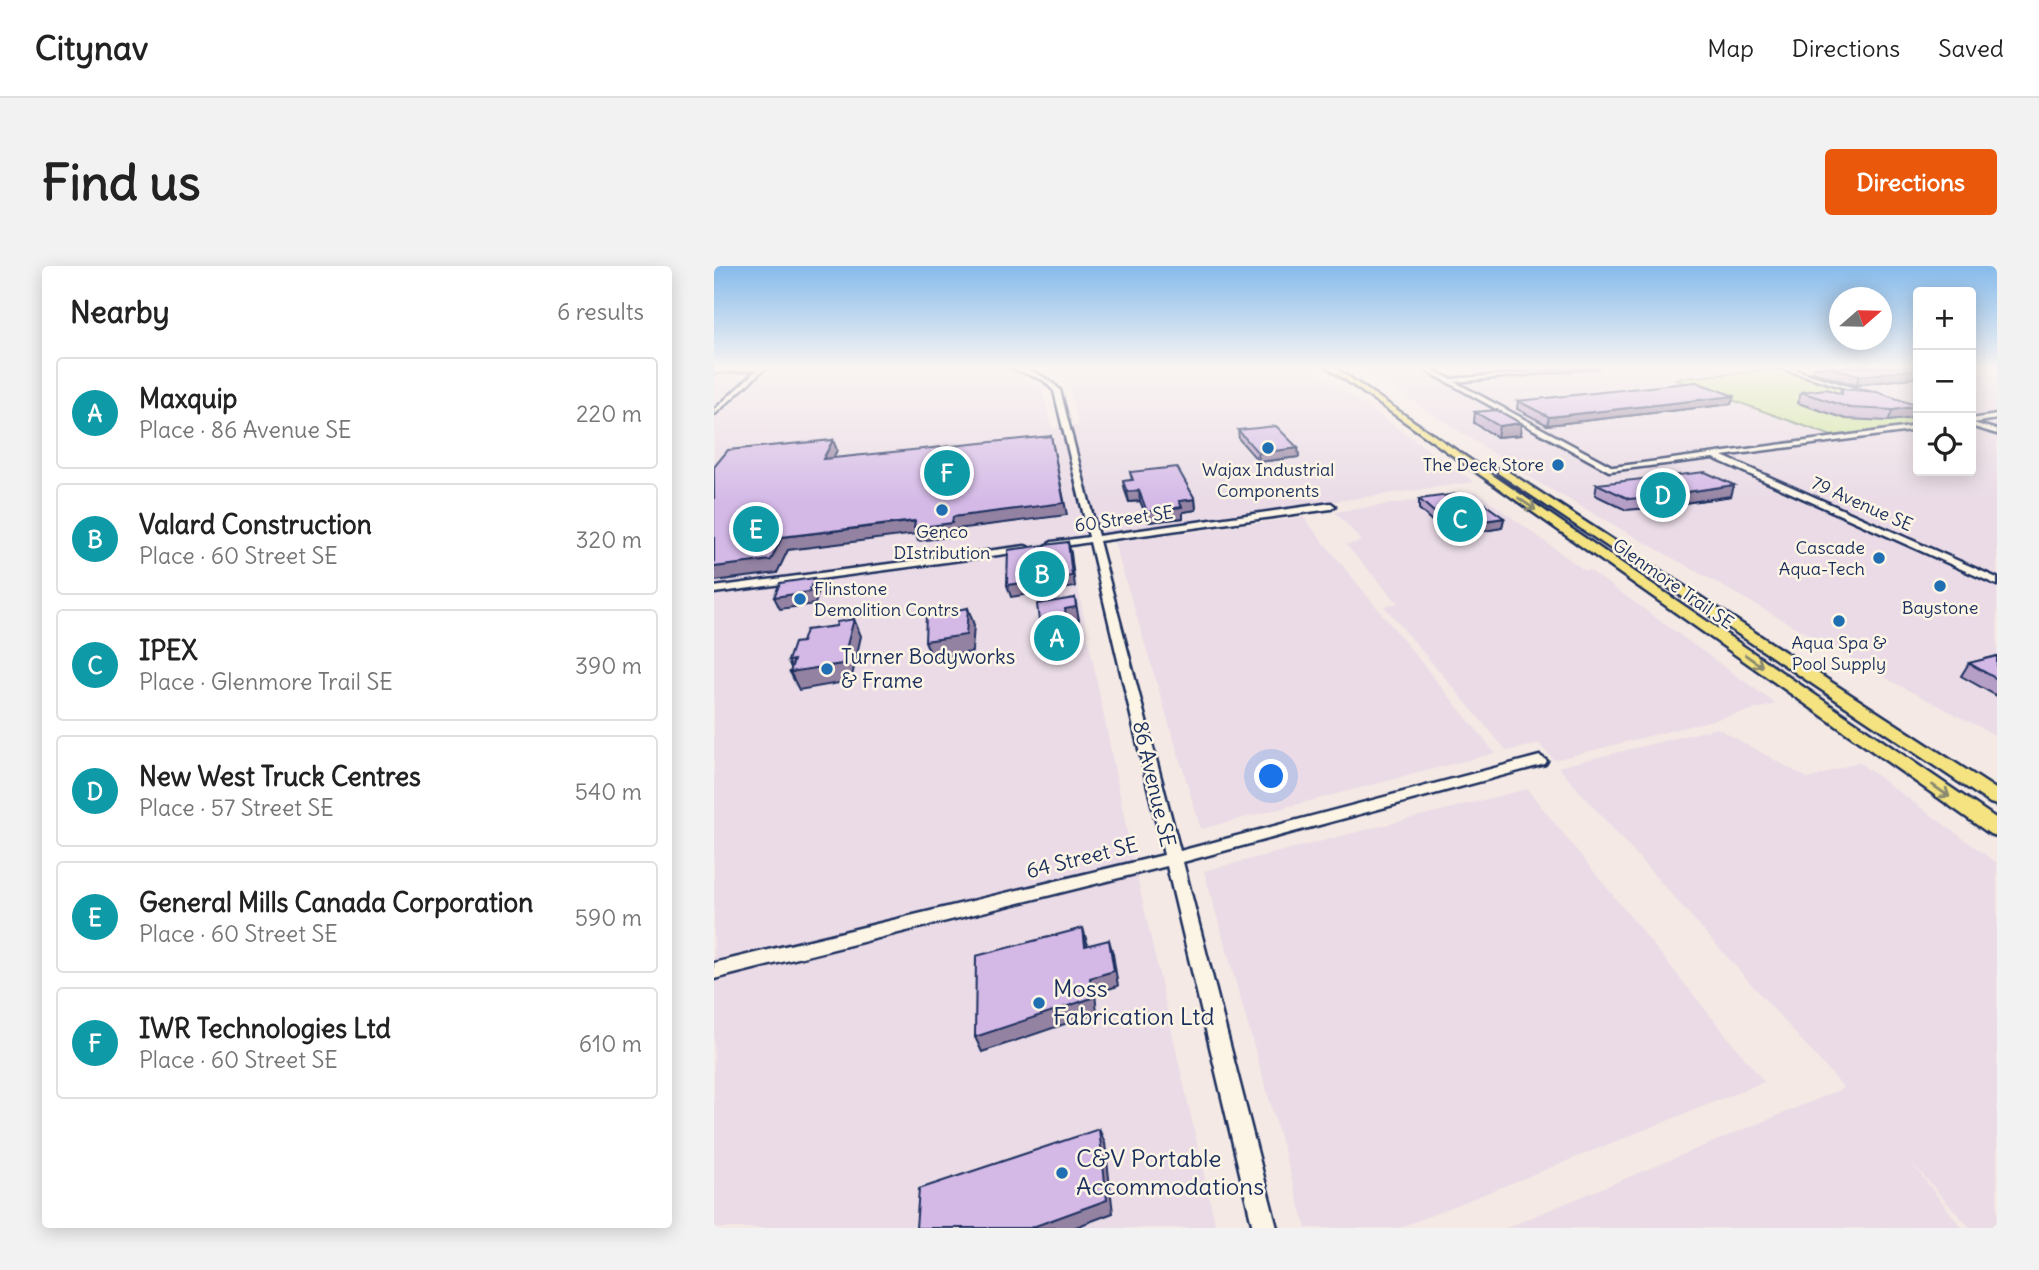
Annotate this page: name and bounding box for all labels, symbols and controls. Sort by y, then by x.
text: Citynav [35,27,148,69]
text: Map [1707,33,1754,63]
text: Directions [1792,33,1900,63]
text: Saved [1938,33,2004,63]
button: Directions [1825,149,1997,215]
text: Find us [42,152,200,213]
north arrow [1829,287,1892,350]
map controls [1913,287,1976,476]
button: + [1913,287,1976,350]
text: Nearby [70,293,170,331]
text: 6 results [557,297,644,326]
button: − [1913,350,1976,413]
text: Maxquip [139,382,237,415]
text: A [88,399,102,428]
text: 220 m [576,399,642,428]
button: locate [1913,413,1976,476]
text: Place · 86 Avenue SE [139,415,352,444]
marker: Wajax Industrial Components [1260,440,1276,456]
pin: F [924,447,970,499]
place label: The Deck Store [1423,453,1544,476]
marker: The Deck Store [1550,457,1566,473]
place label: Wajax Industrial Components [1202,458,1334,502]
pin: D [1640,469,1686,521]
street label: 79 Avenue SE [1808,471,1917,536]
pin: C [1437,493,1483,545]
one-way arrow [1517,497,1536,511]
street label: 60 Street SE [1073,500,1175,537]
marker: Genco DIstribution [934,502,950,518]
pin: E [733,503,779,555]
text: Valard Construction [139,508,372,541]
place label: Genco DIstribution [894,520,990,564]
text: B [87,525,103,554]
text: 320 m [576,525,642,554]
street label: Glenmore Trail SE [1608,533,1738,634]
place label: Cascade Aqua-Tech [1779,536,1865,580]
text: Place · 60 Street SE [139,541,338,570]
pin: B [1019,548,1065,600]
marker: Cascade Aqua-Tech [1871,550,1887,566]
place label: Flinstone Demolition Contrs [814,577,959,621]
marker: Baystone [1932,578,1948,594]
marker: Flinstone Demolition Contrs [792,591,808,607]
place label: Baystone [1902,596,1978,619]
pin: A [1034,612,1080,664]
marker: Aqua Spa & Pool Supply [1831,613,1847,629]
place label: Aqua Spa & Pool Supply [1791,631,1887,675]
text: IPEX [139,634,198,667]
place label: Turner Bodyworks & Frame [841,643,1015,694]
text: C [87,651,103,680]
text: 390 m [575,651,642,680]
one-way arrow [1744,654,1763,668]
marker: Turner Bodyworks & Frame [819,661,835,677]
text: Place · Glenmore Trail SE [139,667,393,696]
street label: 86 Avenue SE [1127,718,1182,850]
your location [1254,759,1288,793]
text: New West Truck Centres [139,760,421,793]
text: D [87,777,103,806]
text: 540 m [575,777,642,806]
one-way arrow [1931,784,1950,798]
text: Place · 57 Street SE [139,793,334,822]
street label: 64 Street SE [1023,831,1141,884]
text: General Mills Canada Corporation [139,886,533,919]
text: E [88,903,102,932]
text: 590 m [575,903,642,932]
text: Place · 60 Street SE [139,919,338,948]
place label: Moss Fabrication Ltd [1053,973,1215,1031]
marker: Moss Fabrication Ltd [1031,995,1047,1011]
text: IWR Technologies Ltd [139,1012,391,1045]
text: F [88,1029,102,1058]
text: 610 m [579,1029,642,1058]
text: Place · 60 Street SE [139,1045,338,1074]
place label: C&V Portable Accommodations [1076,1143,1264,1201]
marker: C&V Portable Accommodations [1054,1165,1070,1181]

